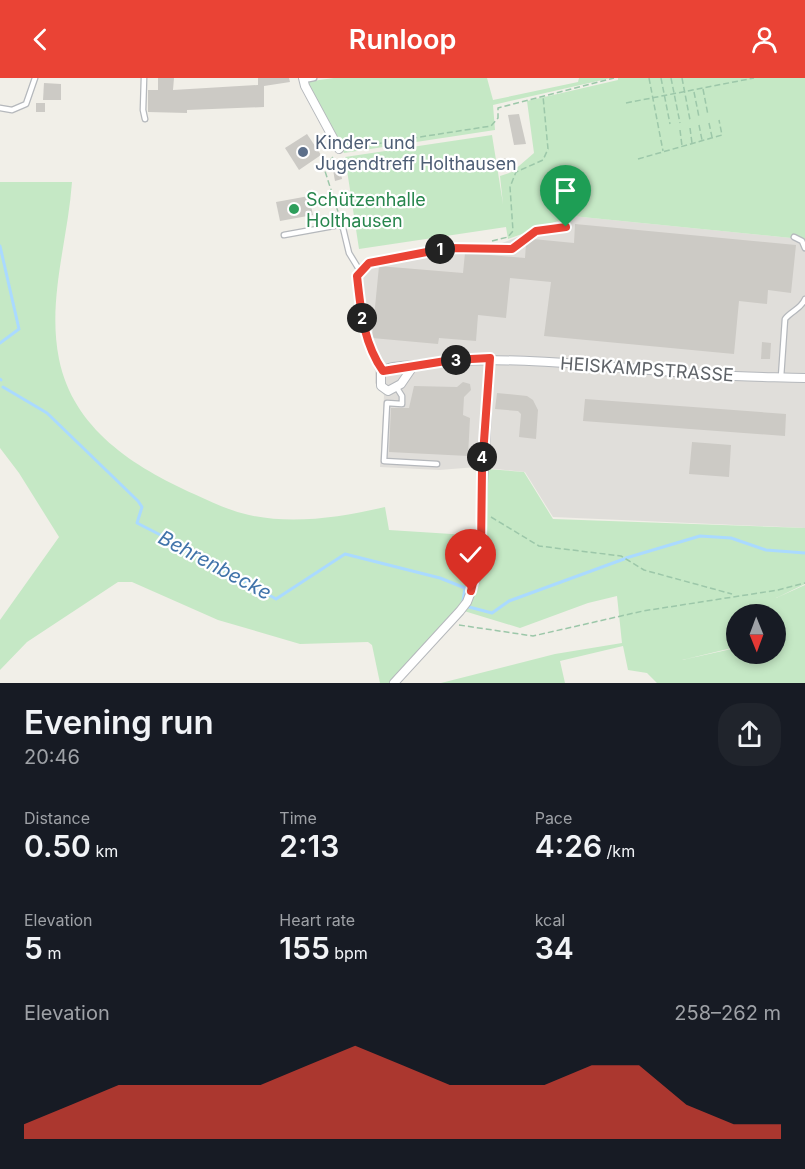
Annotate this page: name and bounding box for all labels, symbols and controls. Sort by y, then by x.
icon: back [24,23,57,56]
text: Runloop [349,23,456,56]
icon: person [748,23,781,56]
place label: Kinder- und Jugendtreff Holthausen [315,132,517,174]
marker: Kinder- und Jugendtreff Holthausen [296,145,310,159]
pin [540,165,591,227]
icon: arrive [549,174,582,207]
place label: Schützenhalle Holthausen [306,189,426,231]
marker: Schützenhalle Holthausen [287,202,301,216]
pin: 1 [425,234,455,264]
text: 1 [437,239,443,259]
pin: 2 [347,303,377,333]
text: 2 [357,308,367,328]
pin: 3 [441,345,471,375]
text: 3 [451,350,461,370]
street label: HEISKAMPSTRASSE [560,352,734,386]
pin: 4 [467,442,497,472]
text: 4 [477,447,487,467]
water label: Behrenbecke [155,525,275,605]
pin [445,529,496,591]
icon: check [454,538,487,571]
north arrow [726,604,786,664]
map controls [726,604,786,664]
text: Evening run [24,702,214,742]
button: share [718,703,781,766]
text: 20:46 [24,745,80,769]
text: Distance [24,808,90,828]
text: Time [279,808,317,828]
text: Pace [535,808,572,828]
text: 0.50 [24,828,91,864]
text: 2:13 [279,828,339,864]
text: 4:26 [535,828,602,864]
text: km [91,841,118,861]
text: /km [602,841,635,861]
text: Elevation [24,910,93,930]
text: Heart rate [279,910,355,930]
text: kcal [535,910,565,930]
text: 5 [24,930,43,966]
text: 155 [279,930,330,966]
text: 34 [535,930,574,966]
text: m [43,943,61,963]
text: bpm [330,943,368,963]
text: Elevation [24,1001,110,1025]
text: 258–262 m [674,1001,781,1025]

